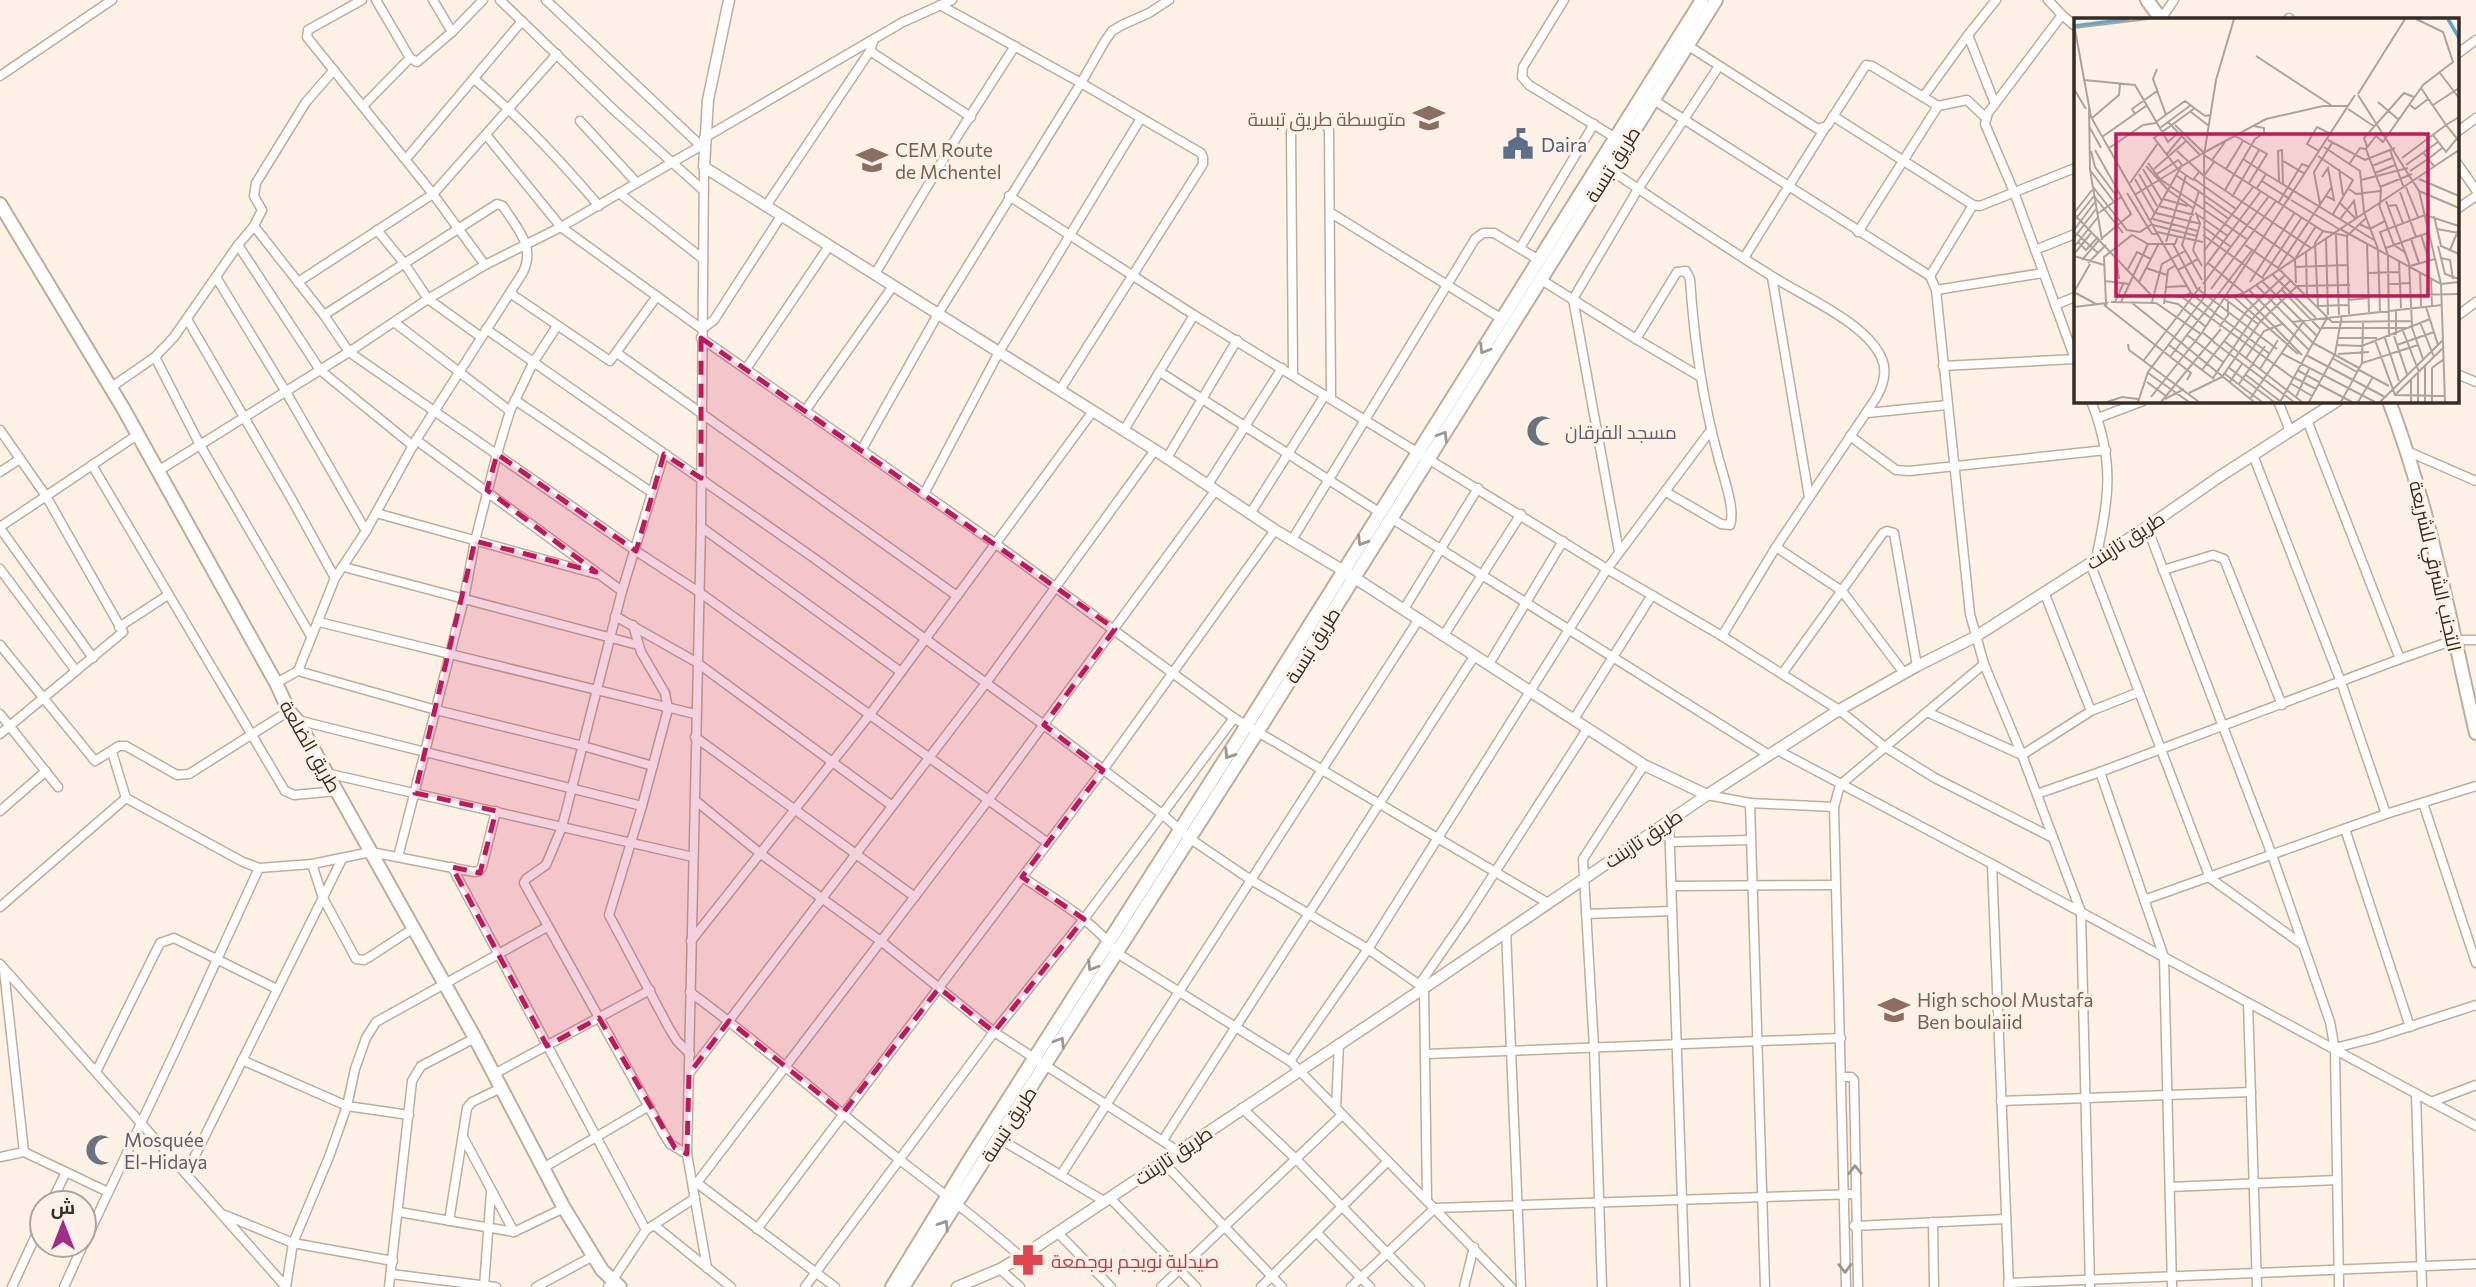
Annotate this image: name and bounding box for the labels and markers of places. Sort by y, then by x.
school or university icon: متوسطة طريق تبسة [1412,101,1446,135]
place label: متوسطة طريق تبسة [1248,107,1406,132]
public building icon: Daira [1501,127,1535,161]
place label: Daira [1541,133,1587,156]
place label: CEM Route de Mchentel [895,138,1001,183]
school or university icon: CEM Route de Mchentel [855,143,889,177]
mosque icon: مسجد الفرقان [1525,414,1559,448]
place label: مسجد الفرقان [1565,420,1677,444]
place label: High school Mustafa Ben boulaiid [1917,988,2093,1033]
school or university icon: High school Mustafa Ben boulaiid [1877,993,1911,1027]
place label: Mosquée El-Hidaya [124,1128,208,1173]
mosque icon: Mosquée El-Hidaya [84,1133,118,1167]
pharmacy icon: صيدلية نويجم بوجمعة [1011,1243,1045,1277]
place label: صيدلية نويجم بوجمعة [1051,1249,1219,1275]

